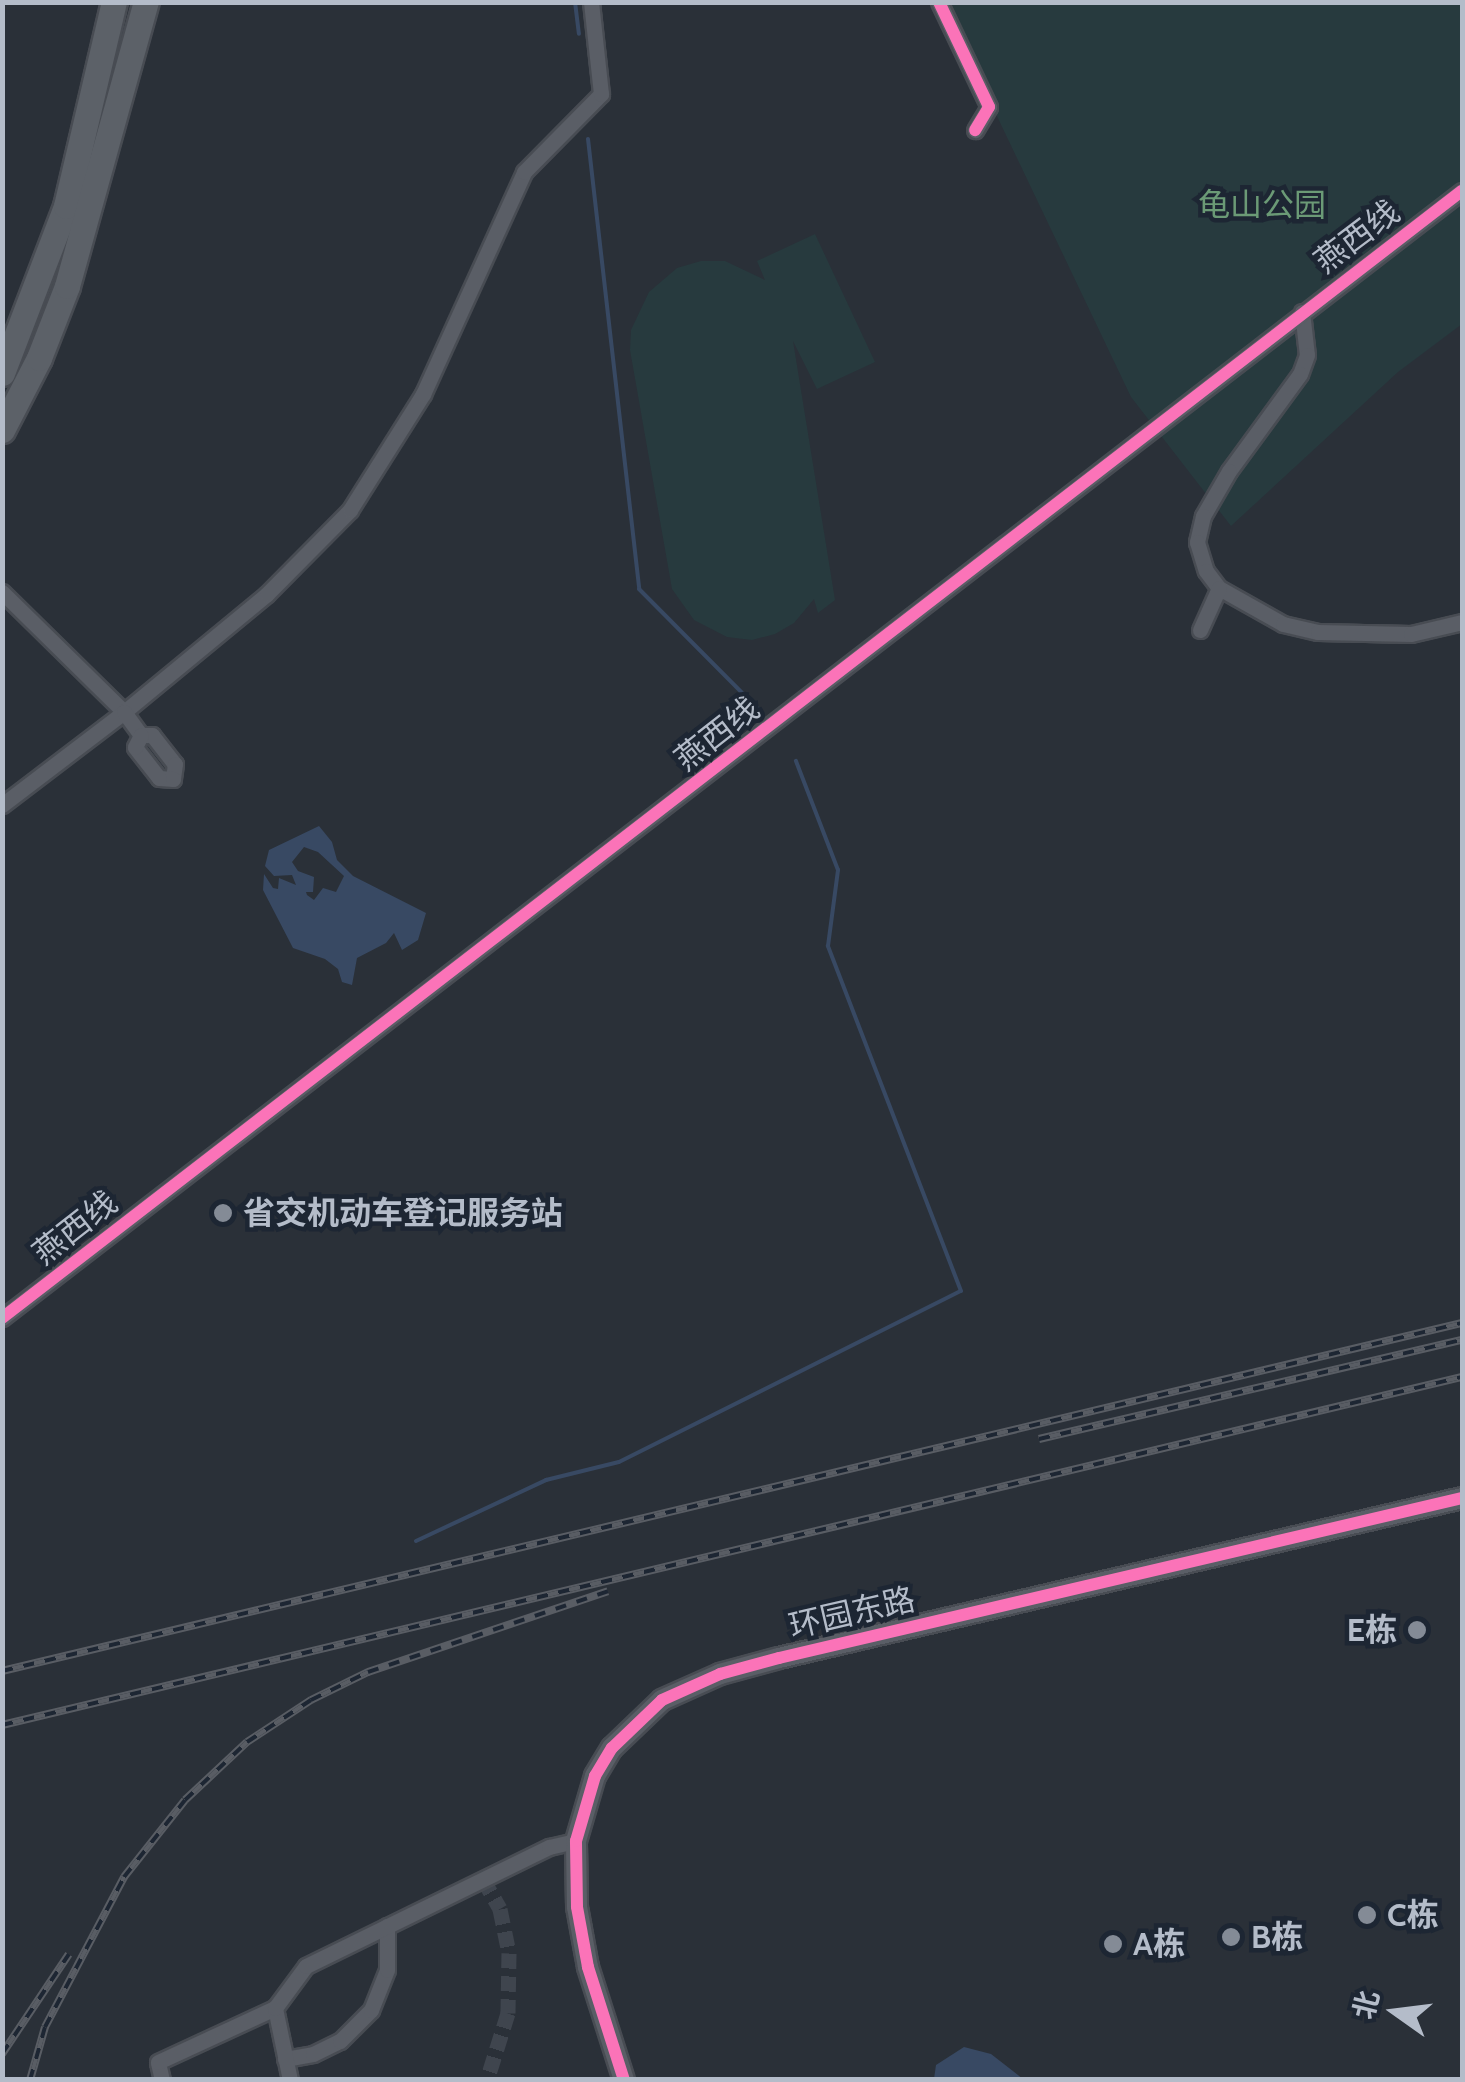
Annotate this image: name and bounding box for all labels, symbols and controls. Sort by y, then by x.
park label: 龟山公园 [1198,186,1326,224]
street label: 燕西线 [1307,193,1407,281]
street label: 燕西线 [667,689,767,779]
street label: 燕西线 [25,1183,125,1273]
place label: 省交机动车登记服务站 [243,1194,563,1232]
marker: 省交机动车登记服务站 [212,1202,234,1224]
street label: 环园东路 [785,1580,919,1646]
place label: E栋 [1347,1611,1397,1649]
marker: E栋 [1406,1619,1428,1641]
place label: C栋 [1387,1896,1438,1934]
marker: C栋 [1356,1904,1378,1926]
place label: B栋 [1251,1918,1303,1956]
place label: A栋 [1133,1925,1185,1963]
marker: B栋 [1220,1926,1242,1948]
marker: A栋 [1102,1933,1124,1955]
north arrow [1345,1962,1445,2062]
text: 北 [1346,1987,1386,2022]

